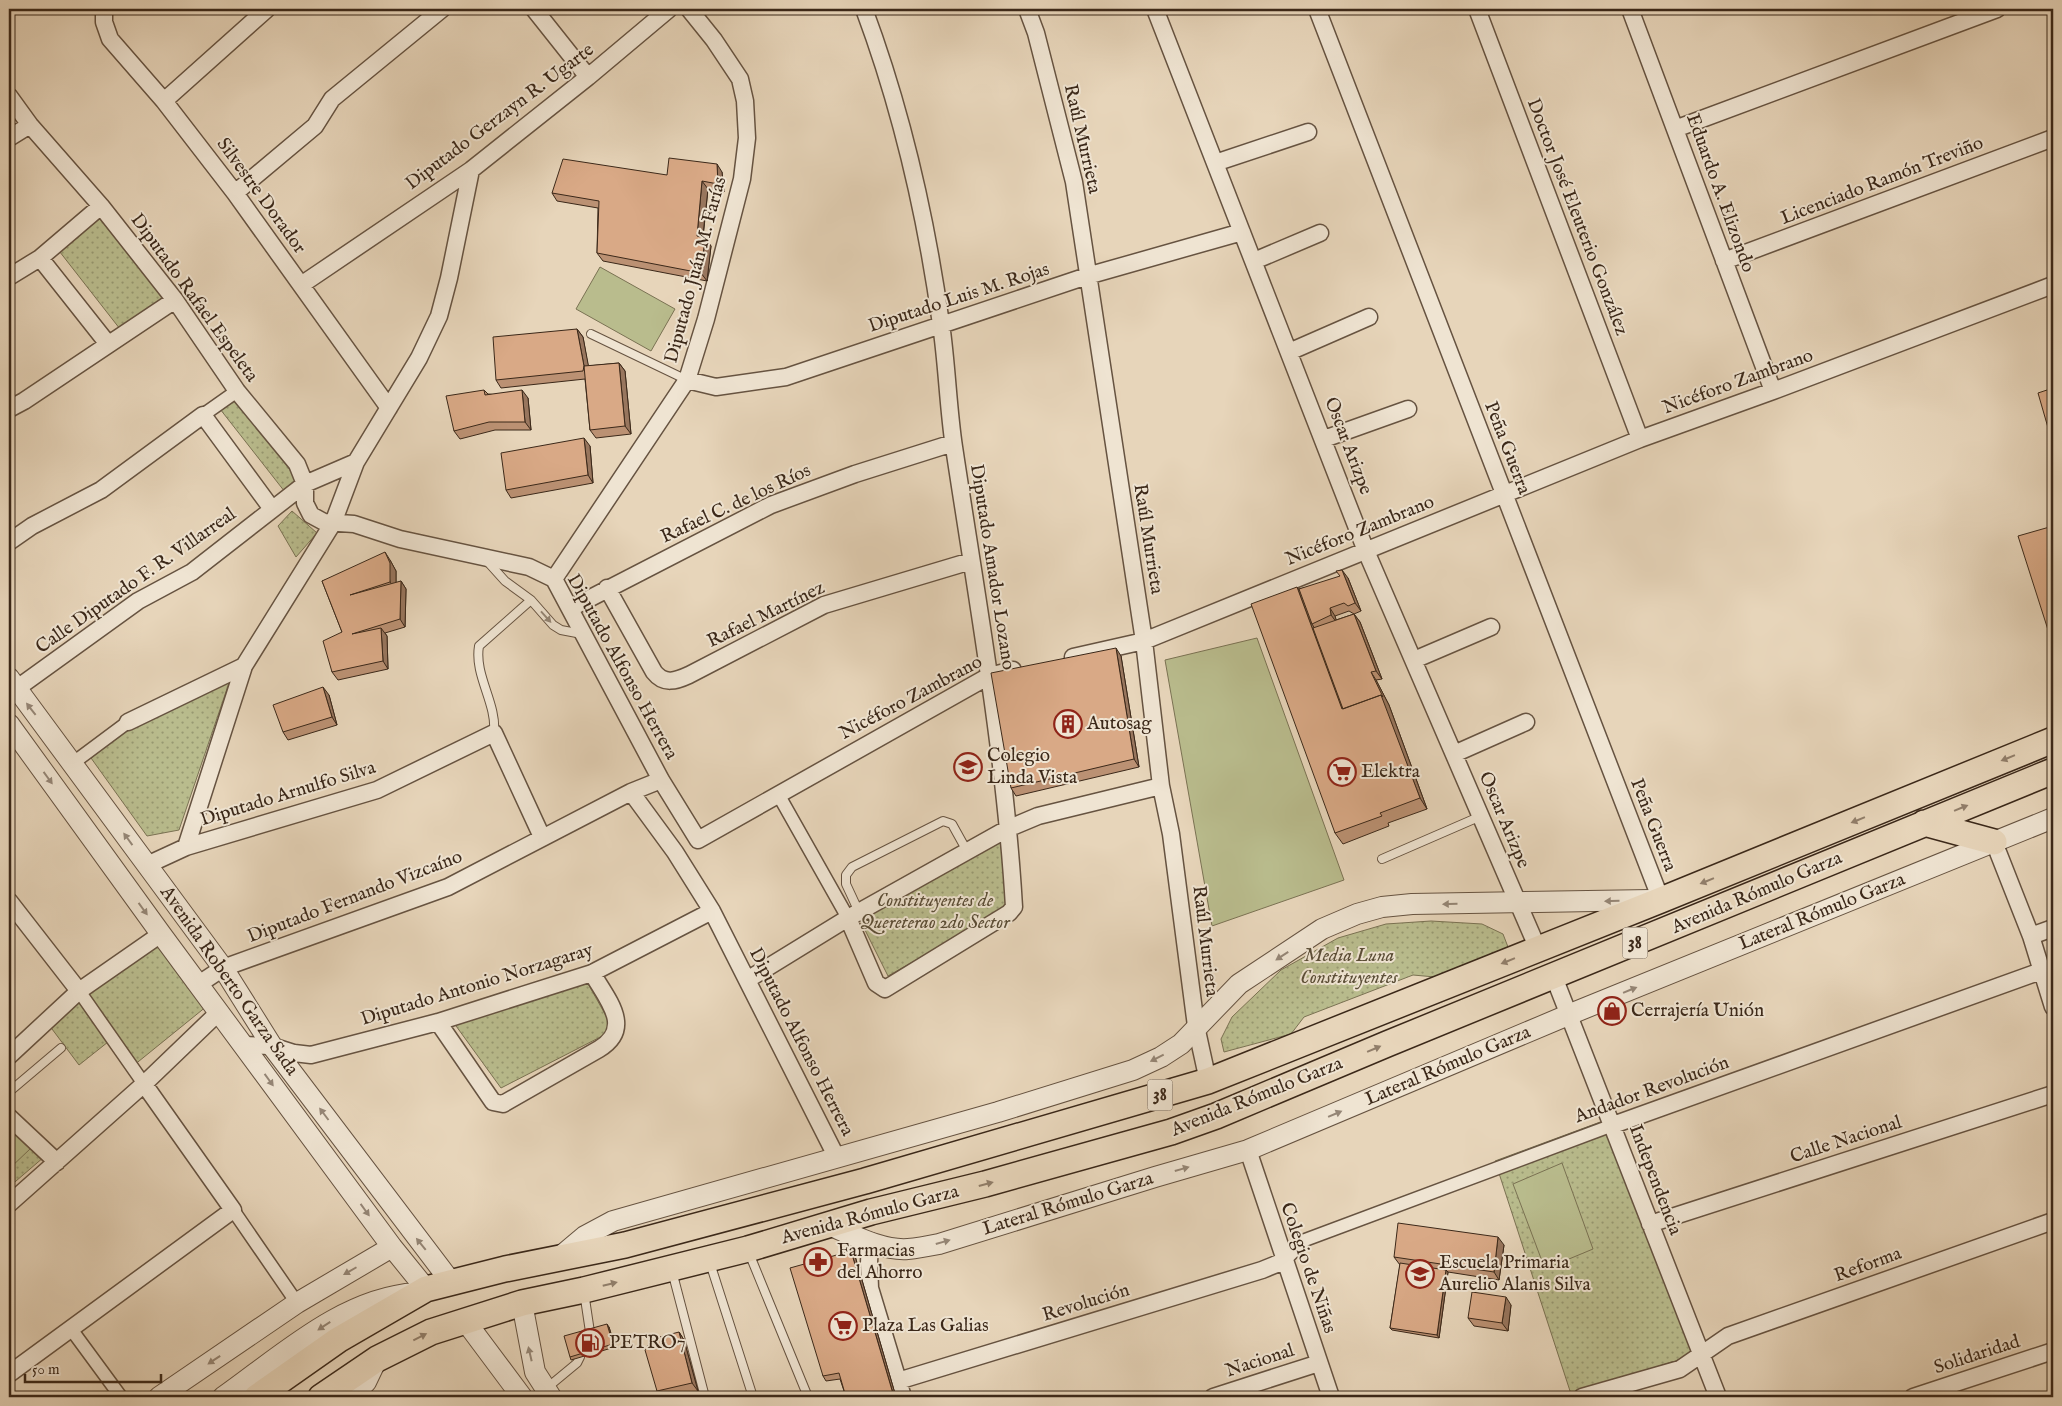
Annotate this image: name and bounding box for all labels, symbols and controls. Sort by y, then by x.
street label: Diputado Gerzayn R. Ugarte [401,38,599,196]
street label: Raúl Murrieta [1058,82,1106,197]
street label: Doctor José Eleuterio González [1521,95,1633,339]
street label: Eduardo A. Elizondo [1680,110,1760,276]
street label: Licenciado Ramón Treviño [1777,131,1987,231]
street label: Silvestre Dorador [211,133,311,259]
street label: Diputado Juán M. Farías [660,174,732,366]
street label: Diputado Rafael Espeleta [125,209,264,388]
street label: Diputado Luis M. Rojas [865,257,1053,339]
street label: Nicéforo Zambrano [1660,344,1816,420]
street label: Oscar Arizpe [1318,394,1378,498]
street label: Peña Guerra [1478,398,1536,499]
street label: Rafael C. de los Ríos [657,459,815,549]
street label: Diputado Amador Lozano [964,462,1020,672]
street label: Raúl Murrieta [1127,482,1169,597]
street label: Nicéforo Zambrano [1282,490,1438,572]
street label: Calle Diputado F. R. Villarreal [31,502,241,659]
street label: Diputado Alfonso Herrera [561,570,683,765]
street label: Rafael Martínez [703,576,829,654]
one-way arrow [540,610,552,622]
street label: Nicéforo Zambrano [835,650,987,746]
one-way arrow [26,702,36,715]
building icon: Autosag [1053,709,1083,739]
place label: Autosag [1086,712,1152,736]
place label: Colegio Linda Vista [987,744,1078,790]
school or university icon: Colegio Linda Vista [953,752,983,782]
one-way arrow [2000,754,2015,762]
street label: Diputado Arnulfo Silva [197,756,379,832]
supermarket icon: Elektra [1327,757,1357,787]
place label: Elektra [1361,760,1421,784]
street label: Oscar Arizpe [1473,768,1535,872]
one-way arrow [42,771,53,784]
street label: Peña Guerra [1624,775,1682,876]
one-way arrow [1954,804,1969,812]
one-way arrow [1851,816,1865,824]
one-way arrow [123,832,133,846]
street label: Diputado Fernando Vizcaíno [244,845,466,949]
street label: Avenida Rómulo Garza [1667,846,1847,940]
street label: Lateral Rómulo Garza [1735,867,1909,956]
one-way arrow [1700,878,1714,886]
street label: Avenida Roberto Garza Sada [154,881,304,1081]
street label: Raúl Murrieta [1186,884,1224,999]
park label: Constituyentes de Quereterao 2do Sector [860,889,1011,935]
one-way arrow [1604,897,1620,905]
one-way arrow [1441,900,1457,908]
one-way arrow [138,903,148,916]
road number: 38 [1622,928,1648,958]
street label: Diputado Antonio Norzagaray [358,938,597,1032]
street label: Diputado Alfonso Herrera [743,944,859,1141]
park label: Media Luna Constituyentes [1300,944,1398,990]
one-way arrow [1275,951,1288,961]
one-way arrow [1501,958,1515,966]
one-way arrow [1623,986,1638,994]
shop icon: Cerrajería Unión [1597,996,1627,1026]
place label: Cerrajería Unión [1631,999,1764,1023]
street label: Lateral Rómulo Garza [1362,1020,1535,1112]
one-way arrow [1367,1045,1381,1053]
street label: Avenida Rómulo Garza [1167,1051,1347,1143]
street label: Andador Revolución [1571,1051,1733,1129]
one-way arrow [1150,1054,1164,1062]
one-way arrow [264,1073,274,1087]
road number: 38 [1148,1080,1172,1110]
one-way arrow [318,1108,329,1121]
one-way arrow [1328,1109,1342,1117]
street label: Calle Nacional [1787,1110,1906,1169]
street label: Independencia [1623,1121,1687,1240]
one-way arrow [1175,1165,1190,1173]
street label: Lateral Rómulo Garza [980,1166,1157,1241]
street label: Avenida Rómulo Garza [778,1180,962,1251]
one-way arrow [979,1180,994,1188]
street label: Colegio de Niñas [1274,1199,1342,1337]
one-way arrow [360,1203,371,1216]
one-way arrow [416,1237,427,1250]
one-way arrow [936,1238,951,1246]
place label: Farmacias del Ahorro [837,1239,922,1285]
street label: Reforma [1831,1241,1906,1288]
pharmacy icon: Farmacias del Ahorro [803,1247,833,1277]
place label: Escuela Primaria Aurelio Alanis Silva [1438,1251,1591,1297]
school or university icon: Escuela Primaria Aurelio Alanis Silva [1405,1259,1435,1289]
one-way arrow [343,1266,356,1275]
street label: Revolución [1039,1278,1133,1328]
one-way arrow [602,1280,617,1288]
supermarket icon: Plaza Las Galias [828,1311,858,1341]
place label: Plaza Las Galias [862,1314,989,1338]
one-way arrow [317,1321,331,1330]
fuel station icon: PETRO7 [575,1328,605,1358]
street label: Solidaridad [1931,1330,2024,1380]
place label: PETRO7 [609,1331,686,1355]
one-way arrow [413,1333,427,1341]
street label: Nacional [1223,1338,1298,1383]
one-way arrow [526,1346,534,1361]
scale bar [25,1351,161,1383]
one-way arrow [208,1356,221,1365]
text: 50 m [32,1360,60,1379]

